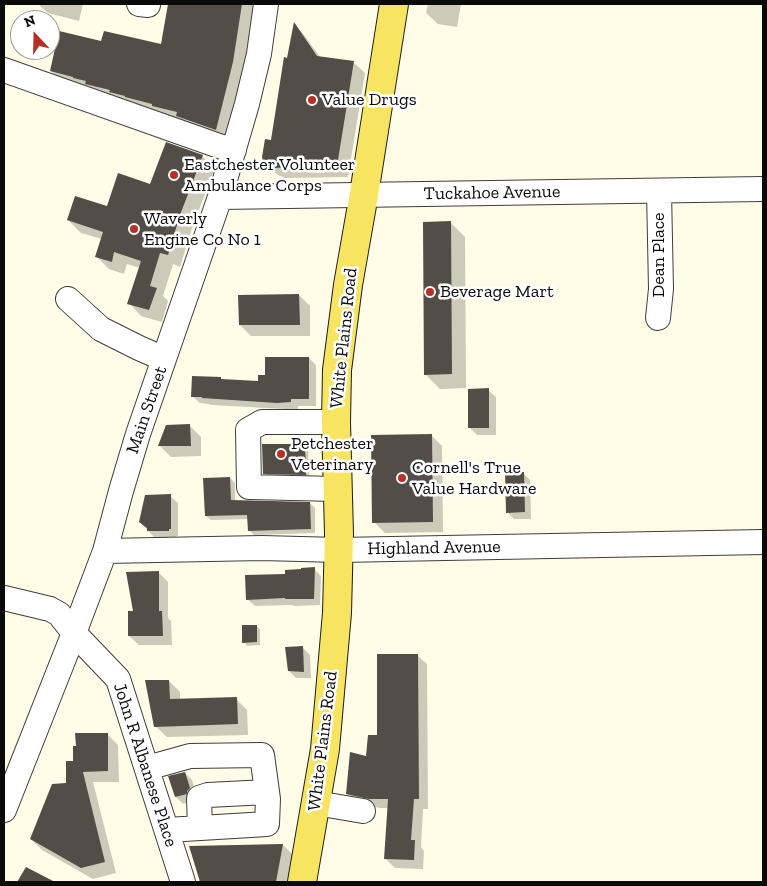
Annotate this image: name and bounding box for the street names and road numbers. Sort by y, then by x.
street label: Tuckahoe Avenue [424,181,560,205]
street label: Dean Place [648,213,670,297]
street label: White Plains Road [326,267,362,409]
street label: Main Street [122,363,172,457]
street label: Highland Avenue [367,536,501,560]
street label: White Plains Road [304,670,342,812]
street label: John R Albanese Place [108,680,182,850]

